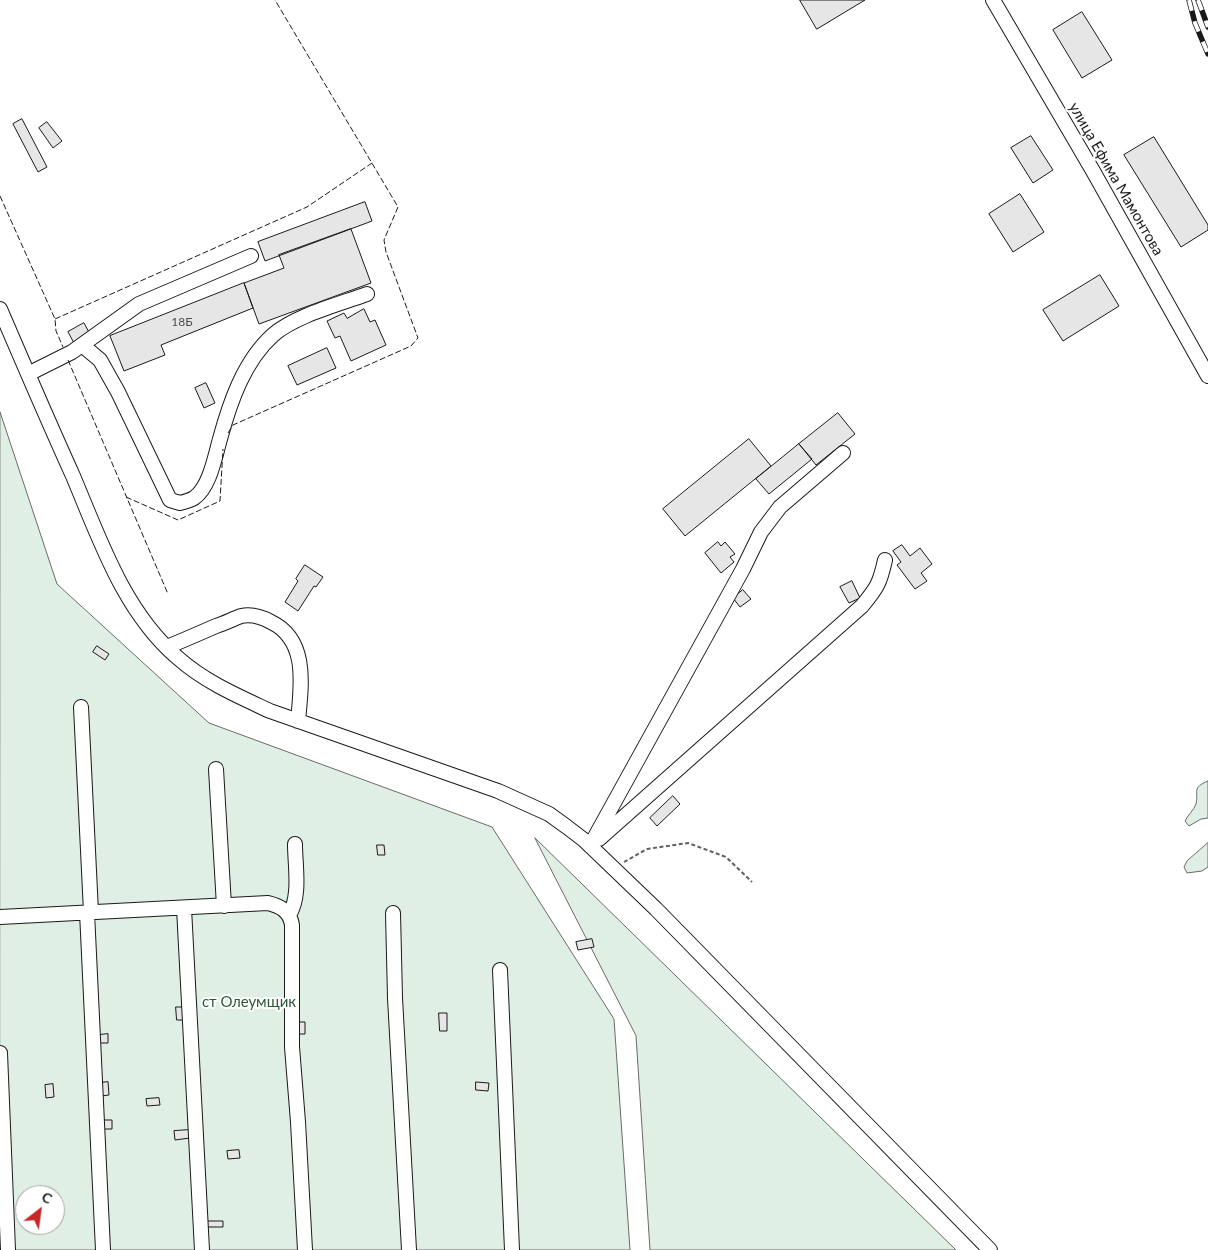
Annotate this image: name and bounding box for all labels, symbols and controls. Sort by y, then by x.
street label: улица Ефима Мамонтова [1065,99,1167,259]
house number: 18Б [171,315,193,329]
park label: ст Олеумщик [202,993,296,1011]
north arrow [15,1185,65,1235]
text: С [39,1188,56,1207]

